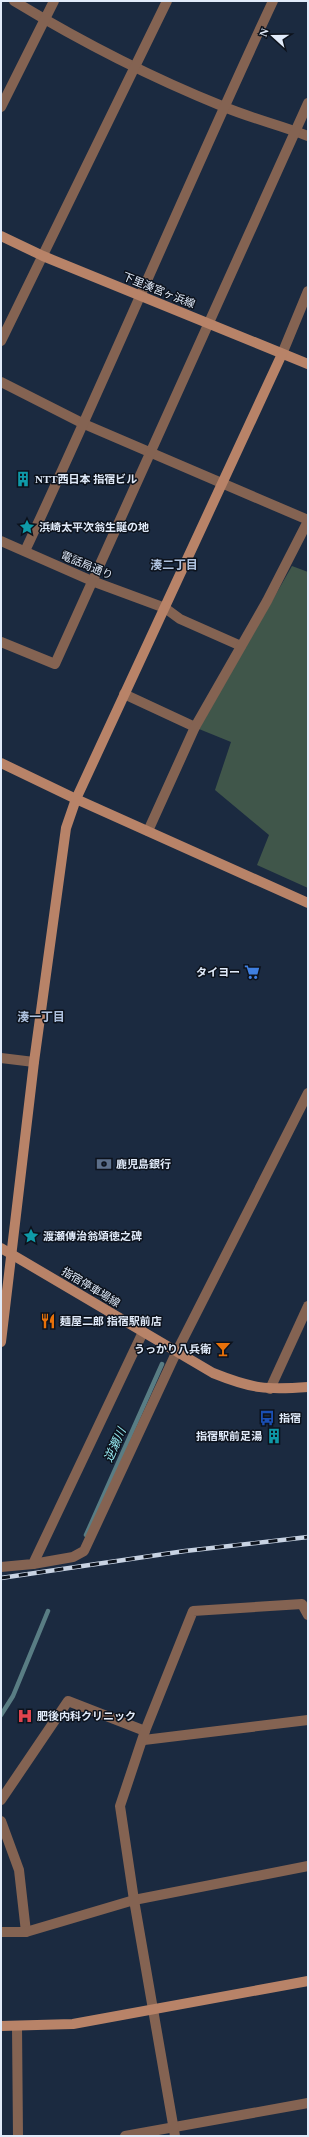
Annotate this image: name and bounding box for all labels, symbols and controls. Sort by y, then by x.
north arrow [253,16,293,56]
text: N [257,27,271,38]
street label: 下里湊宮ヶ浜線 [121,270,197,310]
building icon: NTT西日本 指宿ビル [14,470,32,488]
place label: NTT西日本 指宿ビル [35,473,137,485]
place icon: 浜崎太平次翁生誕の地 [18,518,36,536]
place label: 浜崎太平次翁生誕の地 [39,521,149,533]
street label: 電話局通り [59,549,115,581]
district label: 湊二丁目 [150,558,198,572]
supermarket icon: タイヨー [243,963,261,981]
place label: タイヨー [196,966,240,978]
district label: 湊一丁目 [17,1010,65,1024]
bank icon: 鹿児島銀行 [95,1155,113,1173]
place label: 鹿児島銀行 [116,1158,171,1170]
place icon: 渡瀬傳治翁頌徳之碑 [22,1227,40,1245]
place label: 渡瀬傳治翁頌徳之碑 [43,1230,142,1242]
street label: 指宿停車場線 [60,1265,122,1309]
restaurant icon: 麺屋二郎 指宿駅前店 [39,1312,57,1330]
place label: 麺屋二郎 指宿駅前店 [59,1315,162,1327]
bar icon: うっかり八兵衛 [214,1340,232,1358]
place label: うっかり八兵衛 [134,1343,211,1355]
bus stop icon: 指宿 [258,1409,276,1427]
place label: 指宿 [279,1412,301,1424]
water label: 逆瀬川 [101,1424,130,1464]
building icon: 指宿駅前足湯 [265,1427,283,1445]
place label: 指宿駅前足湯 [196,1430,262,1442]
hospital icon: 肥後内科クリニック [16,1707,34,1725]
place label: 肥後内科クリニック [37,1710,136,1722]

